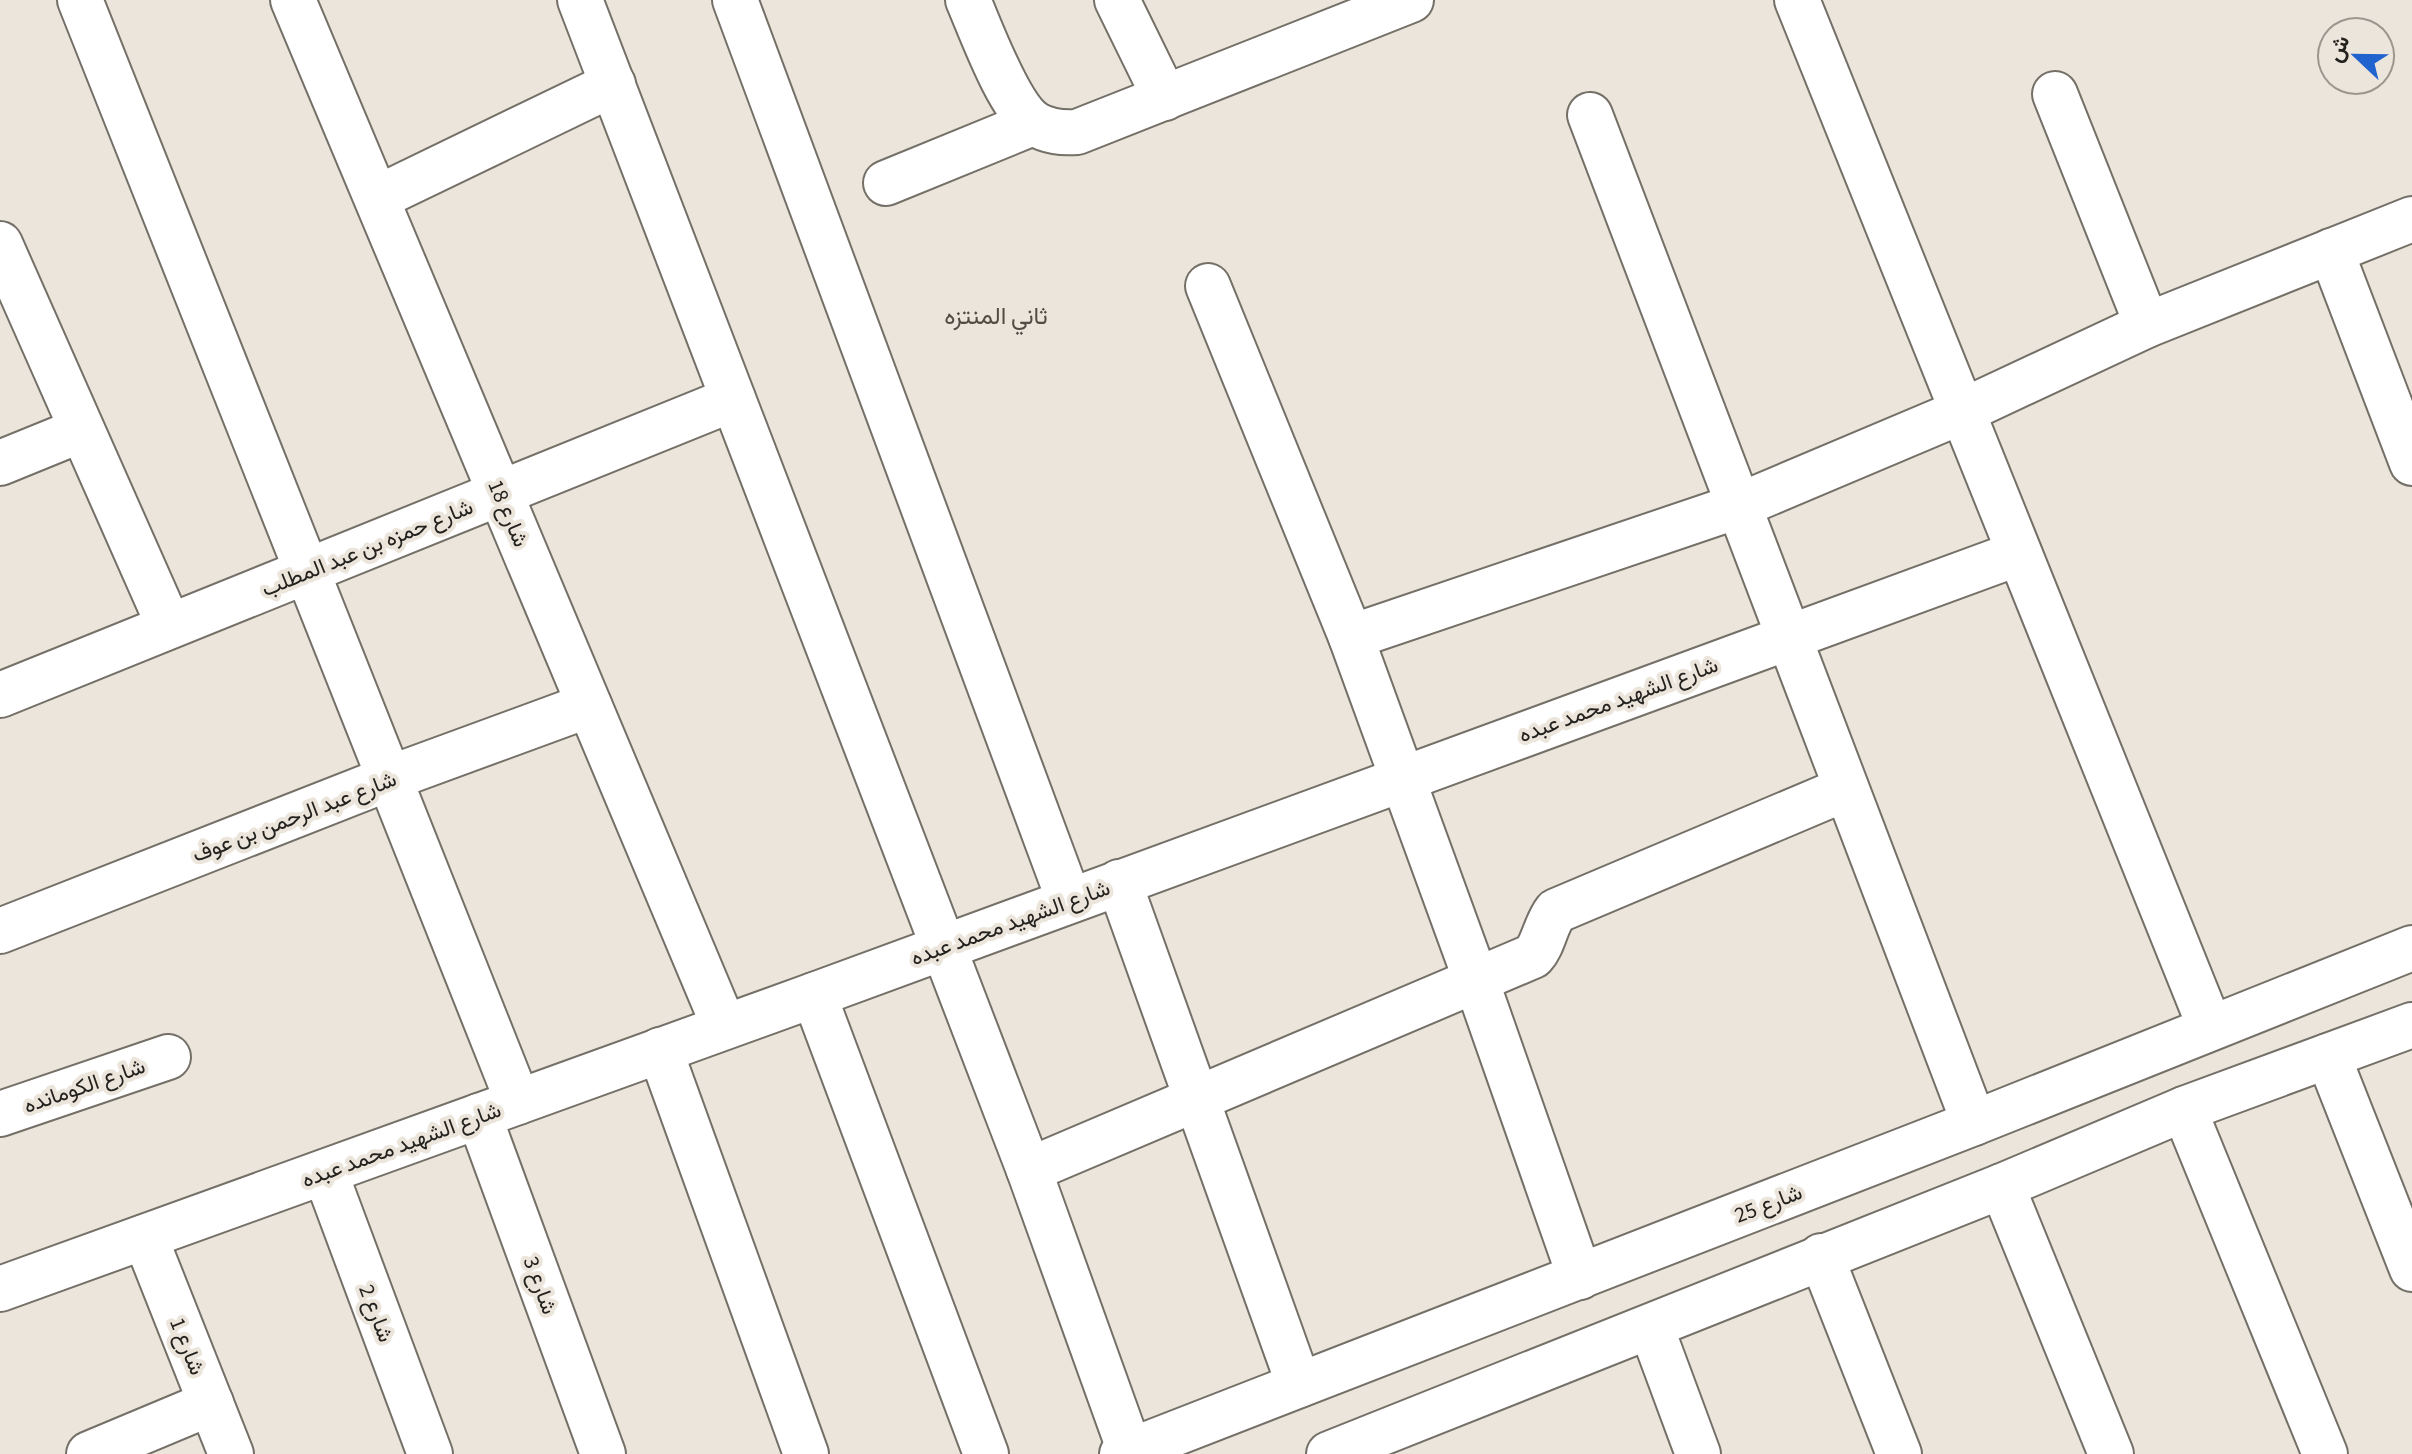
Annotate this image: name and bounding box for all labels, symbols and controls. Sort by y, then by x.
north arrow [2316,16,2396,96]
text: ش [2319,31,2358,67]
district label: ثاني المنتزه [944,299,1048,335]
street label: شارع 18 [480,475,537,552]
street label: شارع حمزه بن عبد المطلب [257,491,478,605]
street label: شارع الشهيد محمد عبده [1514,649,1723,751]
street label: شارع عبد الرحمن بن عوف [187,763,401,871]
street label: شارع الشهيد محمد عبده [906,872,1115,974]
street label: شارع الكومانده [19,1050,149,1122]
street label: شارع الشهيد محمد عبده [297,1094,506,1196]
street label: شارع 25 [1730,1176,1807,1232]
street label: شارع 3 [515,1252,565,1319]
street label: شارع 2 [350,1280,402,1347]
street label: شارع 1 [161,1313,213,1380]

